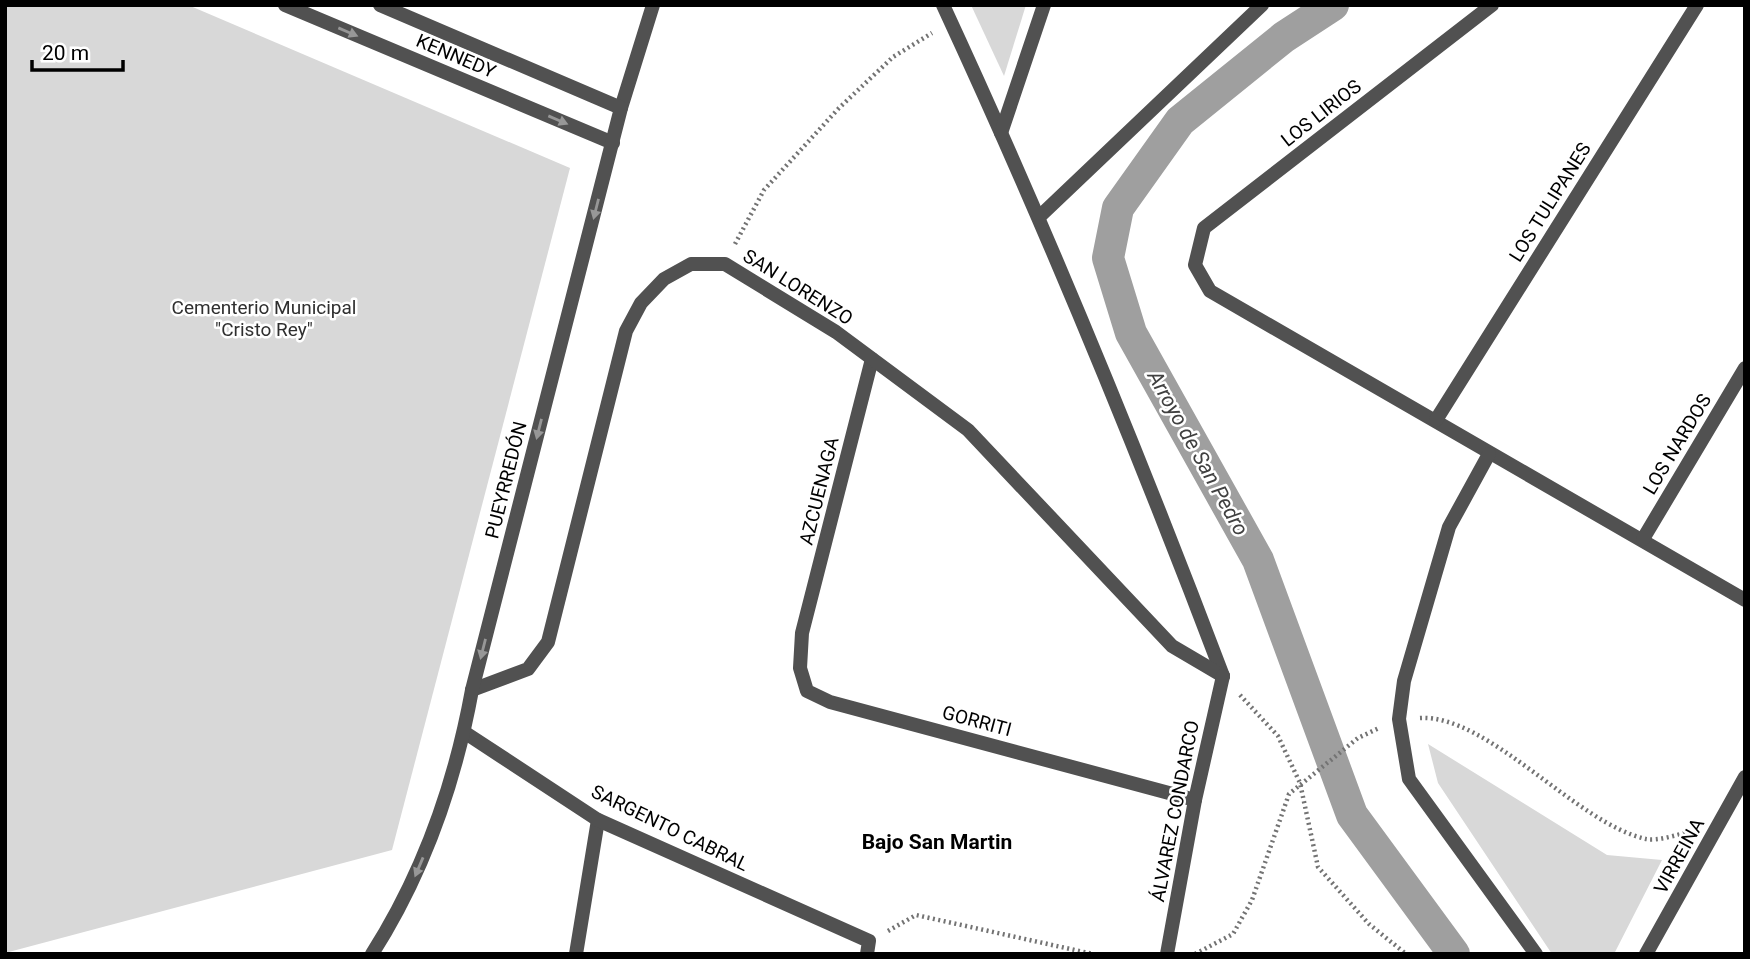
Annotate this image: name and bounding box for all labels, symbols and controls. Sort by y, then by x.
one-way arrow [337,26,358,37]
scale bar [32,28,122,72]
street label: KENNEDY [413,29,500,83]
text: 20 m [42,41,89,65]
street label: LOS LIRIOS [1276,75,1366,151]
one-way arrow [547,114,568,125]
street label: LOS TULIPANES [1504,138,1596,266]
one-way arrow [590,198,601,220]
street label: SAN LORENZO [739,244,857,330]
park label: Cementerio Municipal "Cristo Rey" [172,296,356,341]
water label: Arroyo de San Pedro [1142,365,1253,540]
street label: LOS NARDOS [1638,389,1716,499]
one-way arrow [533,418,544,440]
street label: PUEYRREDÓN [480,419,532,541]
street label: AZCUENAGA [794,434,844,547]
one-way arrow [477,639,487,660]
street label: GORRITI [940,701,1014,741]
street label: ÁLVAREZ CONDARCO [1146,718,1204,904]
street label: SARGENTO CABRAL [588,780,752,876]
street label: VIRREINA [1649,814,1709,898]
district label: Bajo San Martin [862,830,1012,854]
one-way arrow [413,857,424,878]

